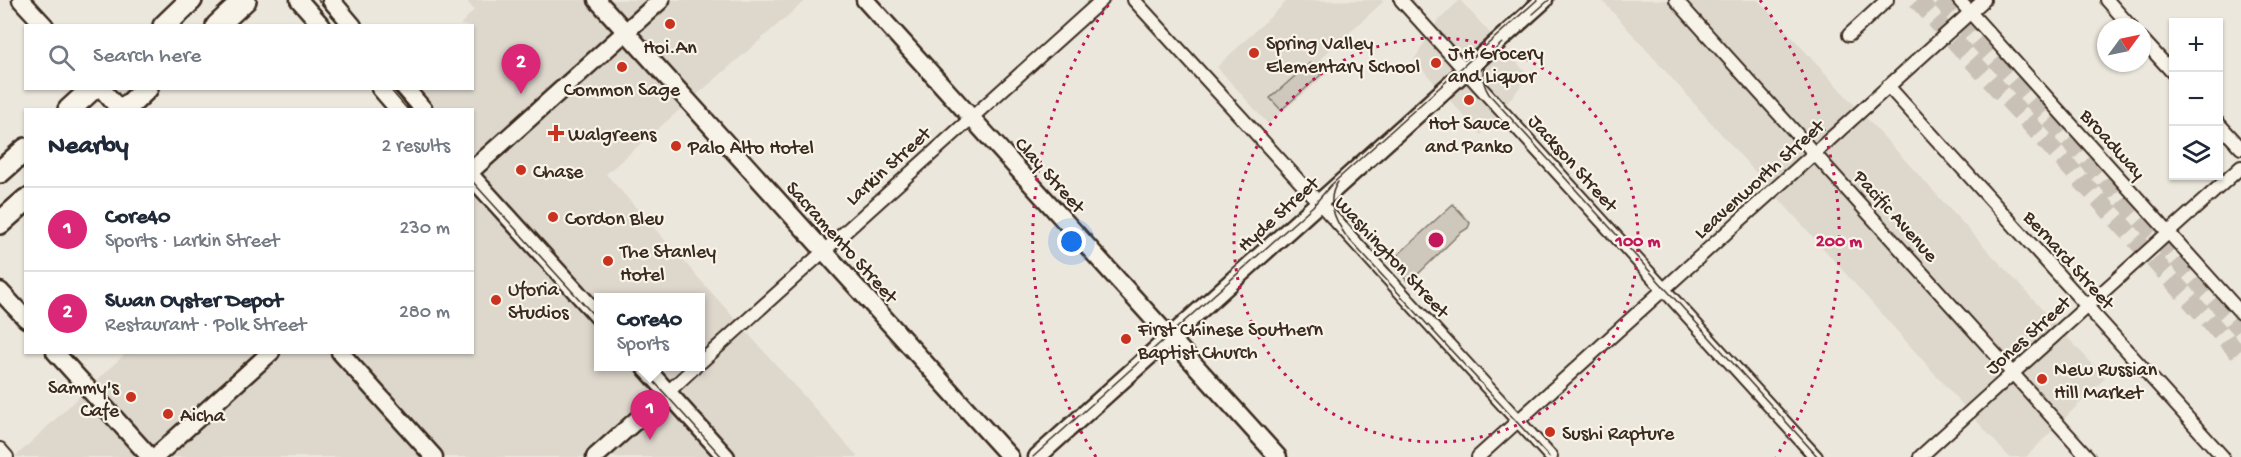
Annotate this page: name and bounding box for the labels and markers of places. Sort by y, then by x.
marker: Hoi.An [663,17,677,31]
place label: Spring Valley Elementary School [1266,34,1420,80]
place label: Hoi.An [643,38,697,61]
pin: 2 [502,44,540,94]
place label: J H Grocery and Liquor [1448,44,1544,90]
marker: Spring Valley Elementary School [1247,46,1261,60]
marker: J H Grocery and Liquor [1429,56,1443,70]
marker: Common Sage [615,60,629,74]
place label: Common Sage [564,80,681,103]
marker: Hot Sauce and Panko [1462,93,1476,107]
place label: Hot Sauce and Panko [1425,114,1513,160]
place label: Walgreens [568,125,657,148]
marker: Walgreens [549,126,563,140]
place label: Palo Alto Hotel [687,138,814,161]
marker: Palo Alto Hotel [669,139,683,153]
place label: Chase [533,162,584,185]
marker: Chase [514,163,528,177]
place label: Cordon Bleu [565,209,665,232]
marker: Cordon Bleu [546,210,560,224]
centre of rings [1426,230,1446,250]
place label: The Stanley Hotel [619,242,716,288]
marker: The Stanley Hotel [601,254,615,268]
place label: Uforia Studios [508,280,569,326]
marker: Uforia Studios [489,293,503,307]
place label: First Chinese Southern Baptist Church [1137,320,1323,366]
marker: First Chinese Southern Baptist Church [1119,332,1133,346]
place label: New Russian Hill Market [2054,360,2158,406]
marker: New Russian Hill Market [2035,372,2049,386]
place label: Sammy's Cafe [48,378,120,424]
marker: Sammy's Cafe [124,390,138,404]
pin: 1 [630,390,670,440]
place label: Aicha [180,406,226,429]
marker: Aicha [161,407,175,421]
place label: Sushi Rapture [1562,424,1675,447]
marker: Sushi Rapture [1543,425,1557,439]

